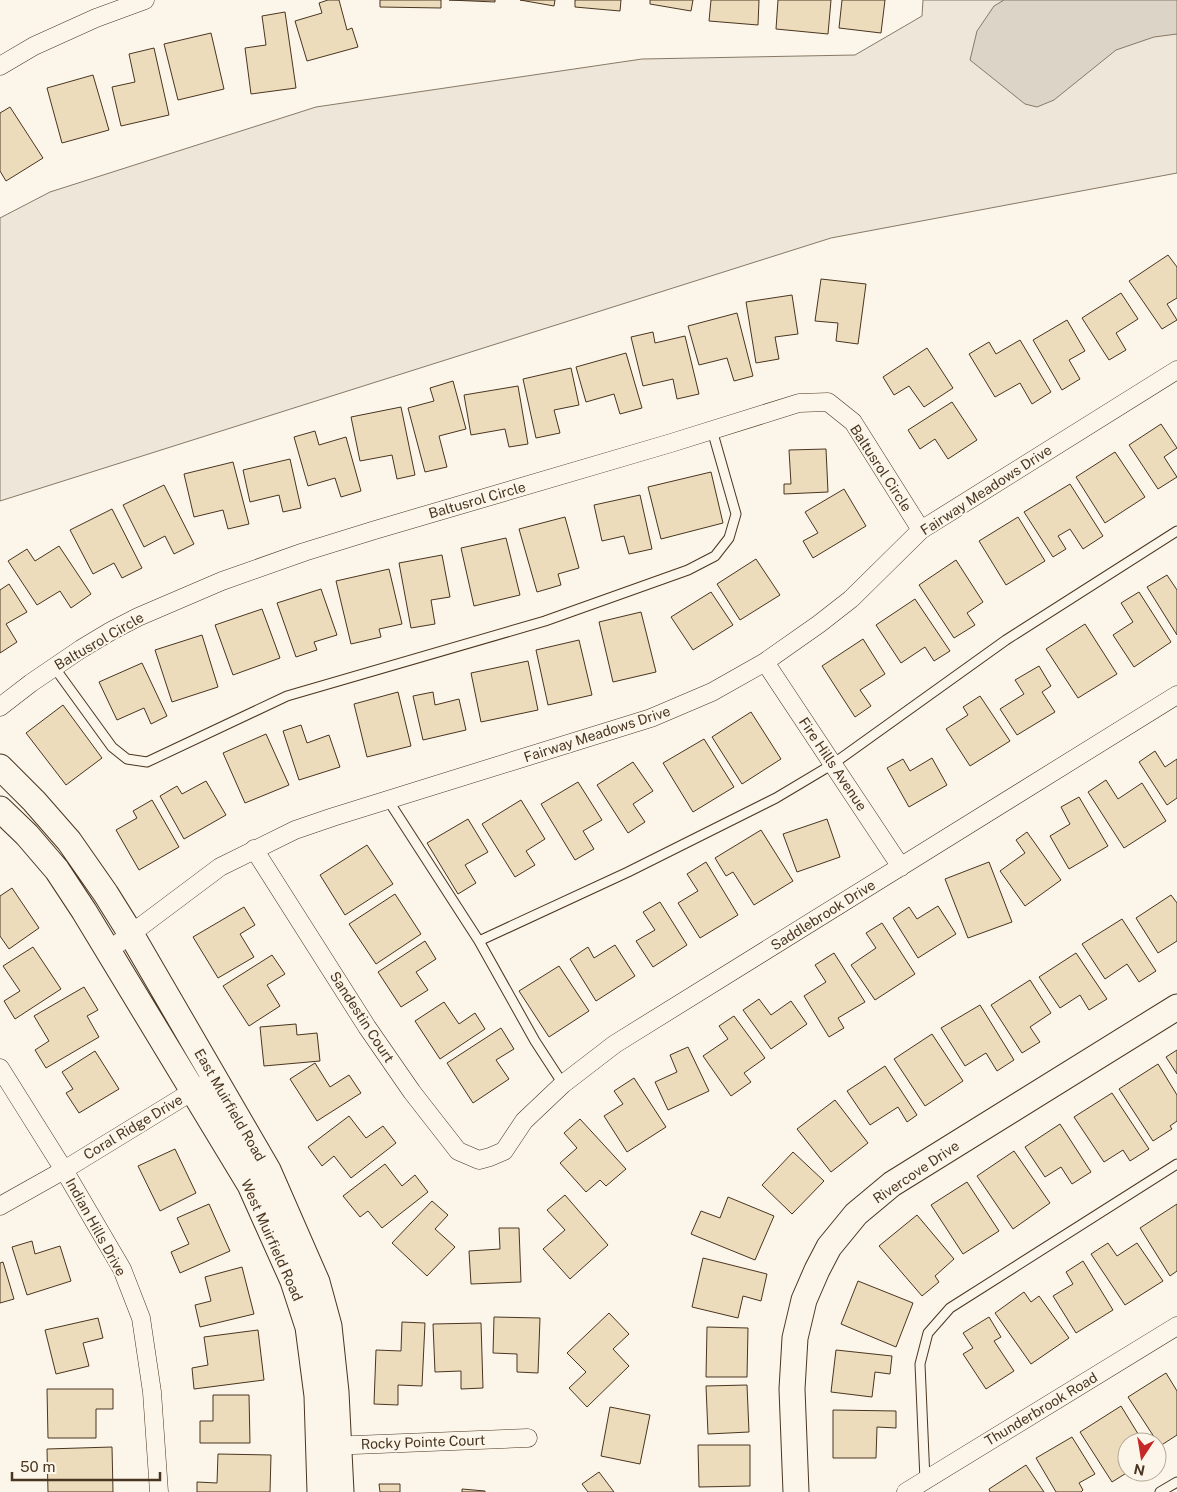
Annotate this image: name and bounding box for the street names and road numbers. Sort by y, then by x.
street label: Baltusrol Circle [847,422,915,514]
street label: Fairway Meadows Drive [917,442,1055,538]
street label: Baltusrol Circle [427,478,527,522]
street label: Baltusrol Circle [52,609,146,673]
street label: Fairway Meadows Drive [522,703,672,765]
street label: Fire Hills Avenue [796,714,870,814]
street label: Saddlebrook Drive [768,876,878,954]
street label: Sandestin Court [327,969,397,1065]
street label: East Muirfield Road [191,1046,269,1164]
street label: Coral Ridge Drive [81,1091,185,1163]
street label: Rivercove Drive [870,1137,962,1207]
street label: Indian Hills Drive [62,1175,130,1279]
street label: West Muirfield Road [238,1177,306,1303]
street label: Thunderbrook Road [982,1369,1100,1449]
street label: Rocky Pointe Court [360,1432,486,1452]

